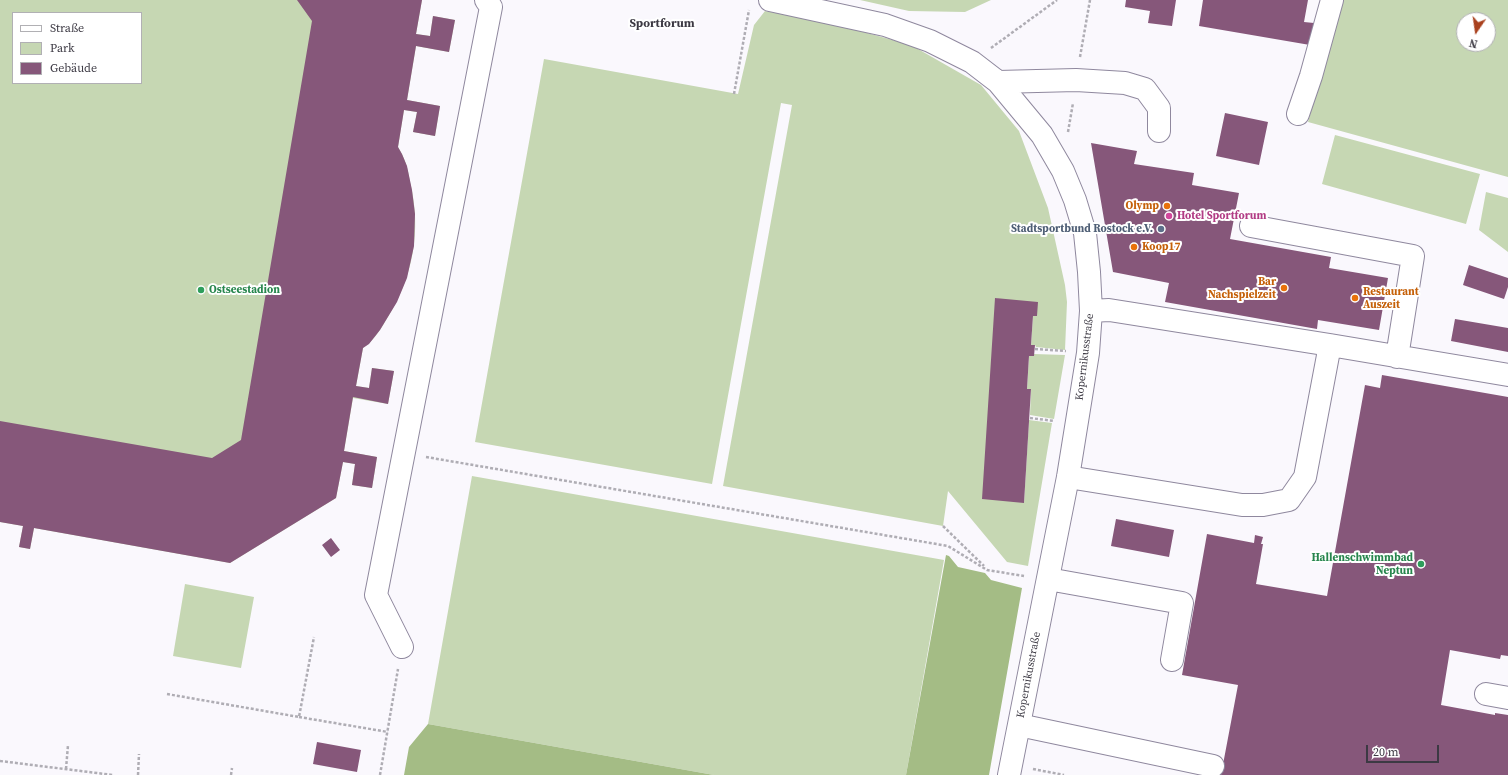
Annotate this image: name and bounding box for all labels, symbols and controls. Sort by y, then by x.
legend [12,12,142,84]
north arrow [1456,12,1496,52]
district label: Sportforum [629,17,695,31]
text: Straße [50,20,84,36]
text: N [1468,35,1479,51]
text: Park [50,40,75,56]
text: Gebäude [50,60,97,76]
place label: Olymp [1126,199,1159,213]
marker: Olymp [1162,201,1172,211]
place label: Hotel Sportforum [1177,209,1266,223]
marker: Hotel Sportforum [1164,211,1174,221]
place label: Stadtsportbund Rostock e.V. [1011,222,1153,236]
marker: Stadtsportbund Rostock e.V. [1156,224,1166,234]
place label: Koop17 [1142,240,1180,254]
marker: Koop17 [1129,242,1139,252]
place label: Bar Nachspielzeit [1208,275,1276,301]
place label: Ostseestadion [209,283,280,297]
marker: Bar Nachspielzeit [1279,283,1289,293]
marker: Ostseestadion [196,285,206,295]
place label: Restaurant Auszeit [1363,285,1419,311]
marker: Restaurant Auszeit [1350,293,1360,303]
street label: Kopernikusstraße [1073,313,1097,401]
place label: Hallenschwimmbad Neptun [1311,551,1413,577]
marker: Hallenschwimmbad Neptun [1416,559,1426,569]
street label: Kopernikusstraße [1014,631,1044,719]
scale bar [1368,737,1441,763]
text: 20 m [1373,744,1399,760]

